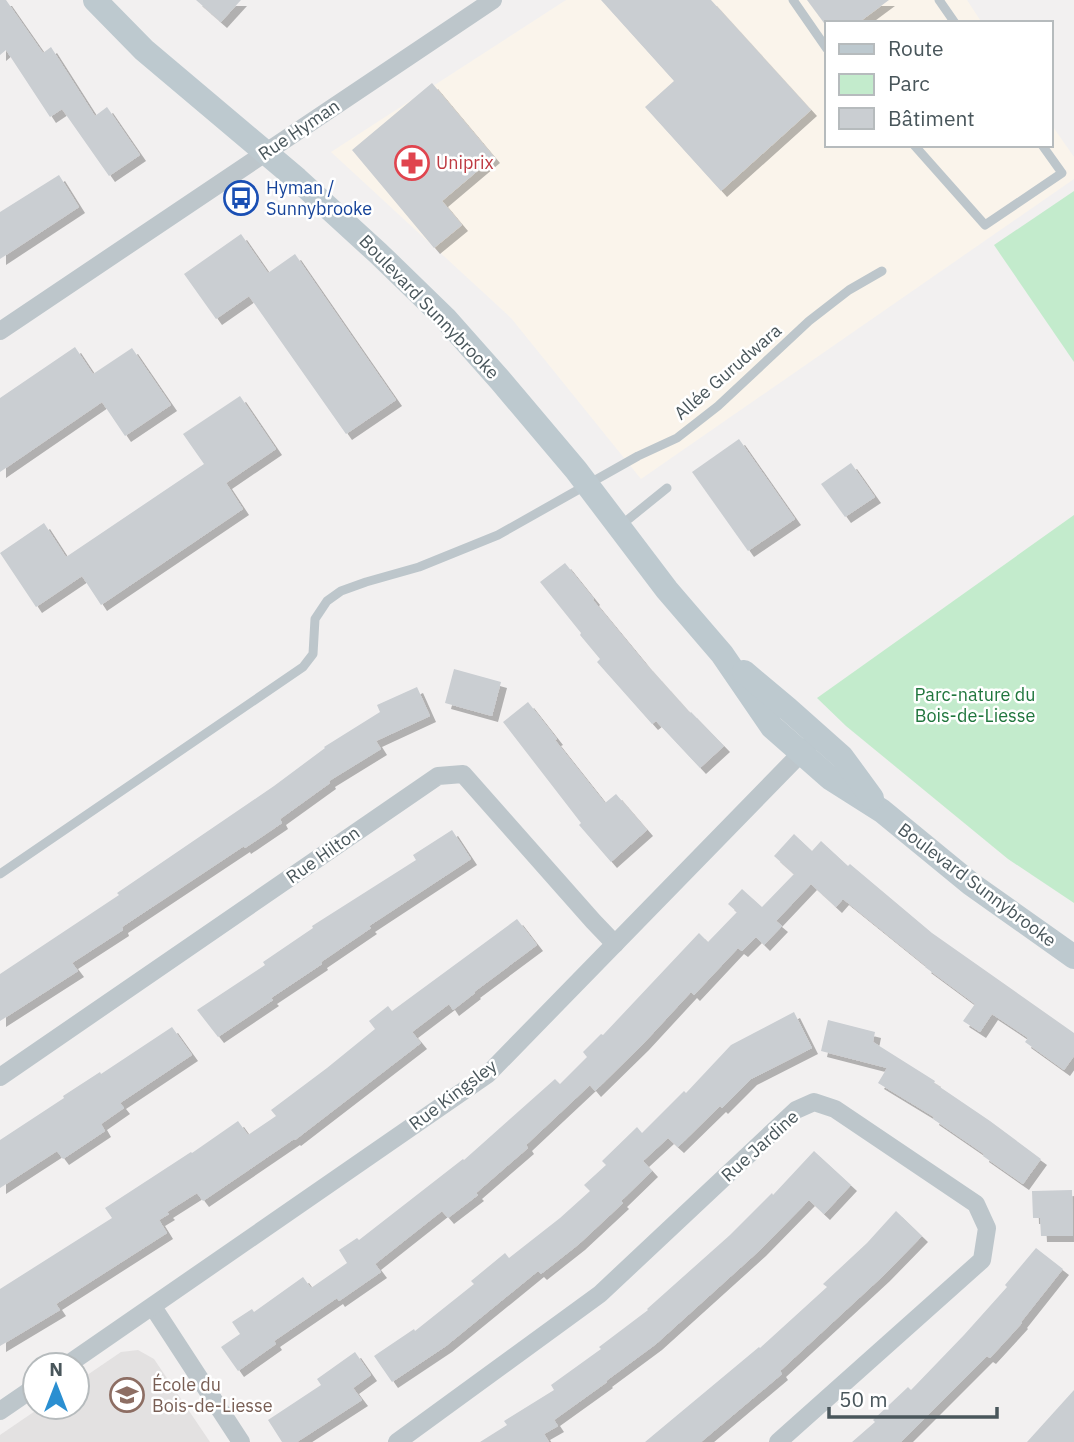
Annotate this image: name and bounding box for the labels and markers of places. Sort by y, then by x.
pharmacy icon: Uniprix [393,144,431,182]
place label: Uniprix [436,151,494,174]
place label: Hyman / Sunnybrooke [266,176,372,220]
bus stop icon: Hyman / Sunnybrooke [222,179,260,217]
place label: École du Bois-de-Liesse [152,1373,273,1417]
school or university icon: École du Bois-de-Liesse [108,1376,146,1414]

